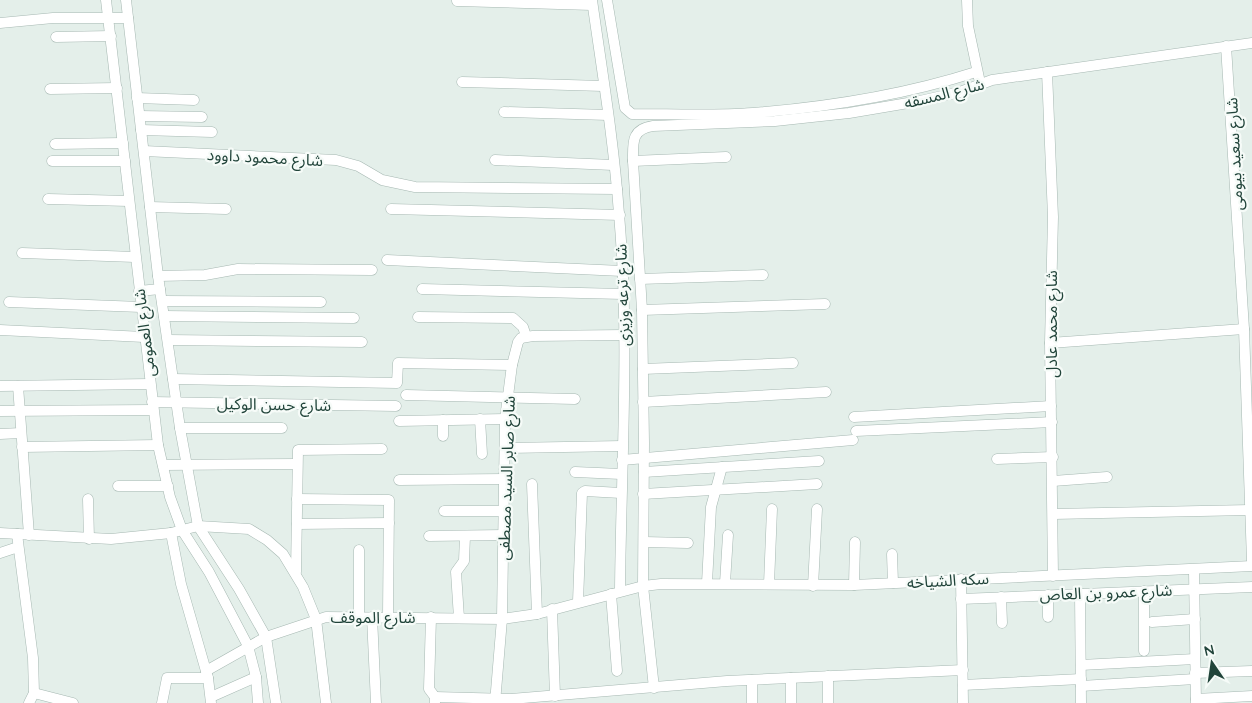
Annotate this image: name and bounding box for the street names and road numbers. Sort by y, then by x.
street label: شارع المسقه [902,73,987,116]
street label: شارع سعيد بيومى [1221,97,1250,211]
street label: شارع محمود داوود [206,144,324,173]
street label: شارع ترعه وزيزى [610,243,637,346]
street label: شارع محمد عادل [1041,270,1064,378]
street label: شارع العمومى [129,287,162,378]
street label: شارع حسن الوكيل [217,393,331,418]
street label: شارع صابر السيد مصطفى [493,395,522,561]
street label: سكه الشياخه [906,568,990,592]
street label: شارع عمرو بن العاص [1039,580,1173,607]
street label: شارع الموقف [330,607,416,630]

